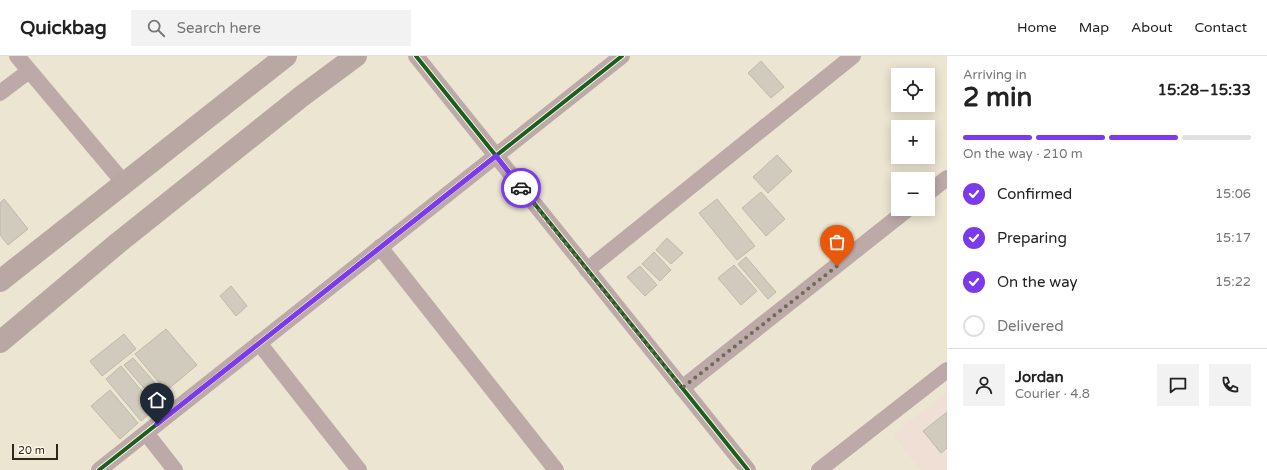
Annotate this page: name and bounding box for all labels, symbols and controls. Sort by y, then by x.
search box [131,10,411,46]
text: Quickbag [20,17,107,39]
icon: search [145,17,167,39]
text: Search here [177,19,261,37]
text: Home [1017,19,1057,36]
text: Map [1079,19,1109,36]
text: About [1131,19,1173,36]
text: Contact [1195,19,1247,36]
text: Arriving in [963,67,1027,83]
map controls [891,68,935,216]
button: locate [891,68,935,112]
text: 15:28–15:33 [1158,81,1251,99]
text: 2 min [963,82,1032,113]
button: + [891,120,935,164]
text: On the way · 210 m [963,146,1083,162]
courier [501,168,541,208]
button: − [891,172,935,216]
icon: car [510,177,532,199]
icon: check [963,183,985,205]
text: Confirmed [997,185,1072,203]
text: 15:06 [1215,186,1251,202]
pin [820,225,854,266]
icon: check [963,227,985,249]
text: Preparing [997,229,1067,247]
text: 15:17 [1215,230,1251,246]
icon: bag [826,231,848,253]
icon: check [963,271,985,293]
text: On the way [997,273,1077,291]
text: 15:22 [1215,274,1251,290]
text: Delivered [997,317,1064,335]
button: person [963,364,1005,406]
button: chat [1157,364,1199,406]
button: phone [1209,364,1251,406]
text: Jordan [1015,368,1064,386]
pin [140,383,174,424]
text: Courier · 4.8 [1015,386,1090,402]
icon: home [146,389,168,411]
scale bar [12,442,58,461]
text: 20 m [18,444,45,457]

